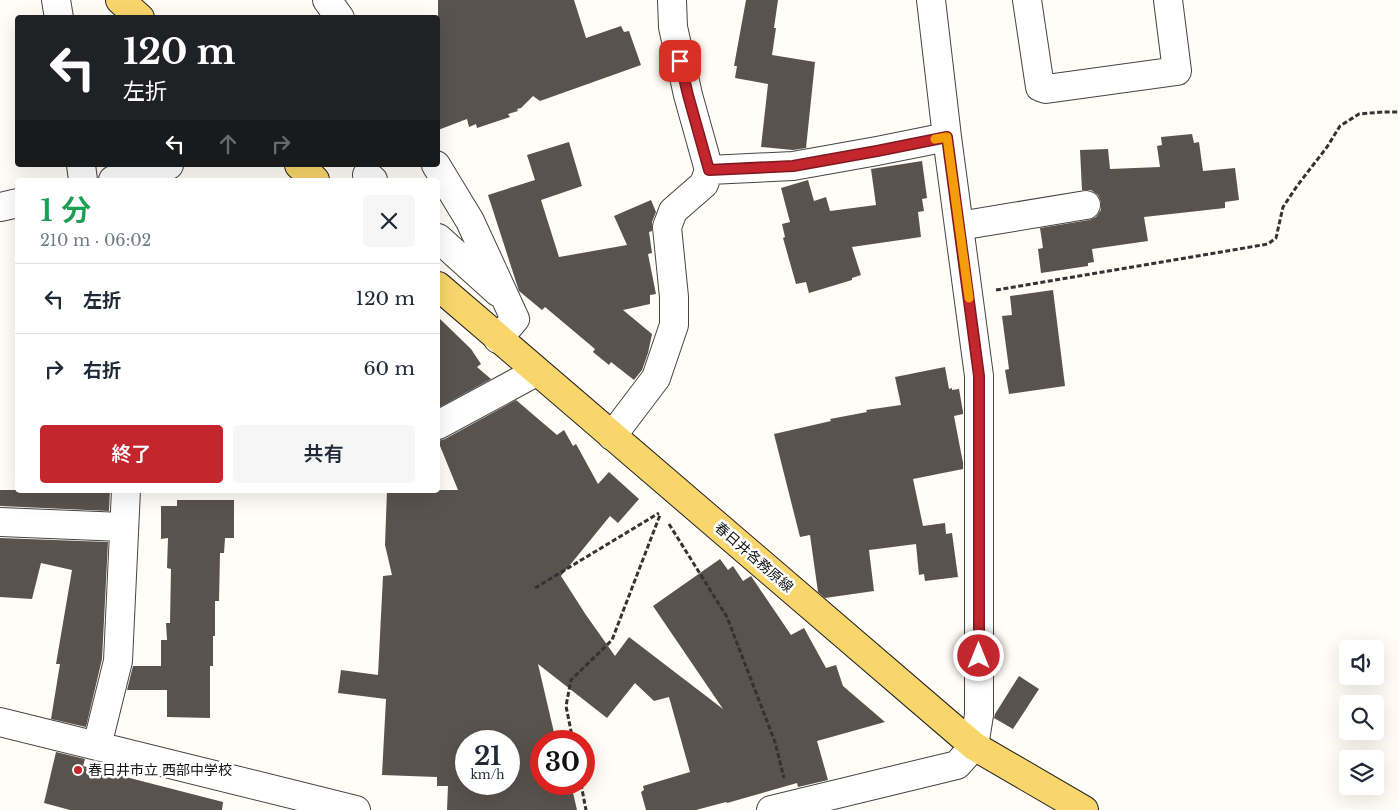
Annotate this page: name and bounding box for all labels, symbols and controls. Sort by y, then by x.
text: 120 m [123,30,236,73]
icon: left [40,35,105,100]
pin [659,40,701,82]
icon: arrive [666,47,694,75]
text: 左折 [123,78,167,105]
icon: left [161,130,189,158]
icon: ahead [214,130,242,158]
icon: right [267,130,295,158]
text: 1 分 [40,192,91,229]
button: close [363,195,415,247]
text: 210 m · 06:02 [40,230,151,250]
icon: left [40,285,68,313]
text: 120 m [355,287,415,310]
text: 左折 [83,289,121,312]
icon: right [40,355,68,383]
text: 60 m [363,357,415,380]
text: 右折 [83,359,121,382]
button: 終了 [40,425,223,483]
button: 共有 [233,425,415,483]
street label: 春日井各務原線 [711,518,797,596]
position arrow [952,629,1004,681]
map controls [1339,640,1384,795]
button: sound [1339,640,1384,685]
button: search [1339,695,1384,740]
speed limit sign: 30 [530,730,595,795]
text: 21 [474,741,501,772]
button: layers [1339,750,1384,795]
place label: 春日井市立 西部中学校 [88,761,232,779]
marker: 春日井市立 西部中学校 [72,764,84,776]
text: km/h [470,767,505,782]

